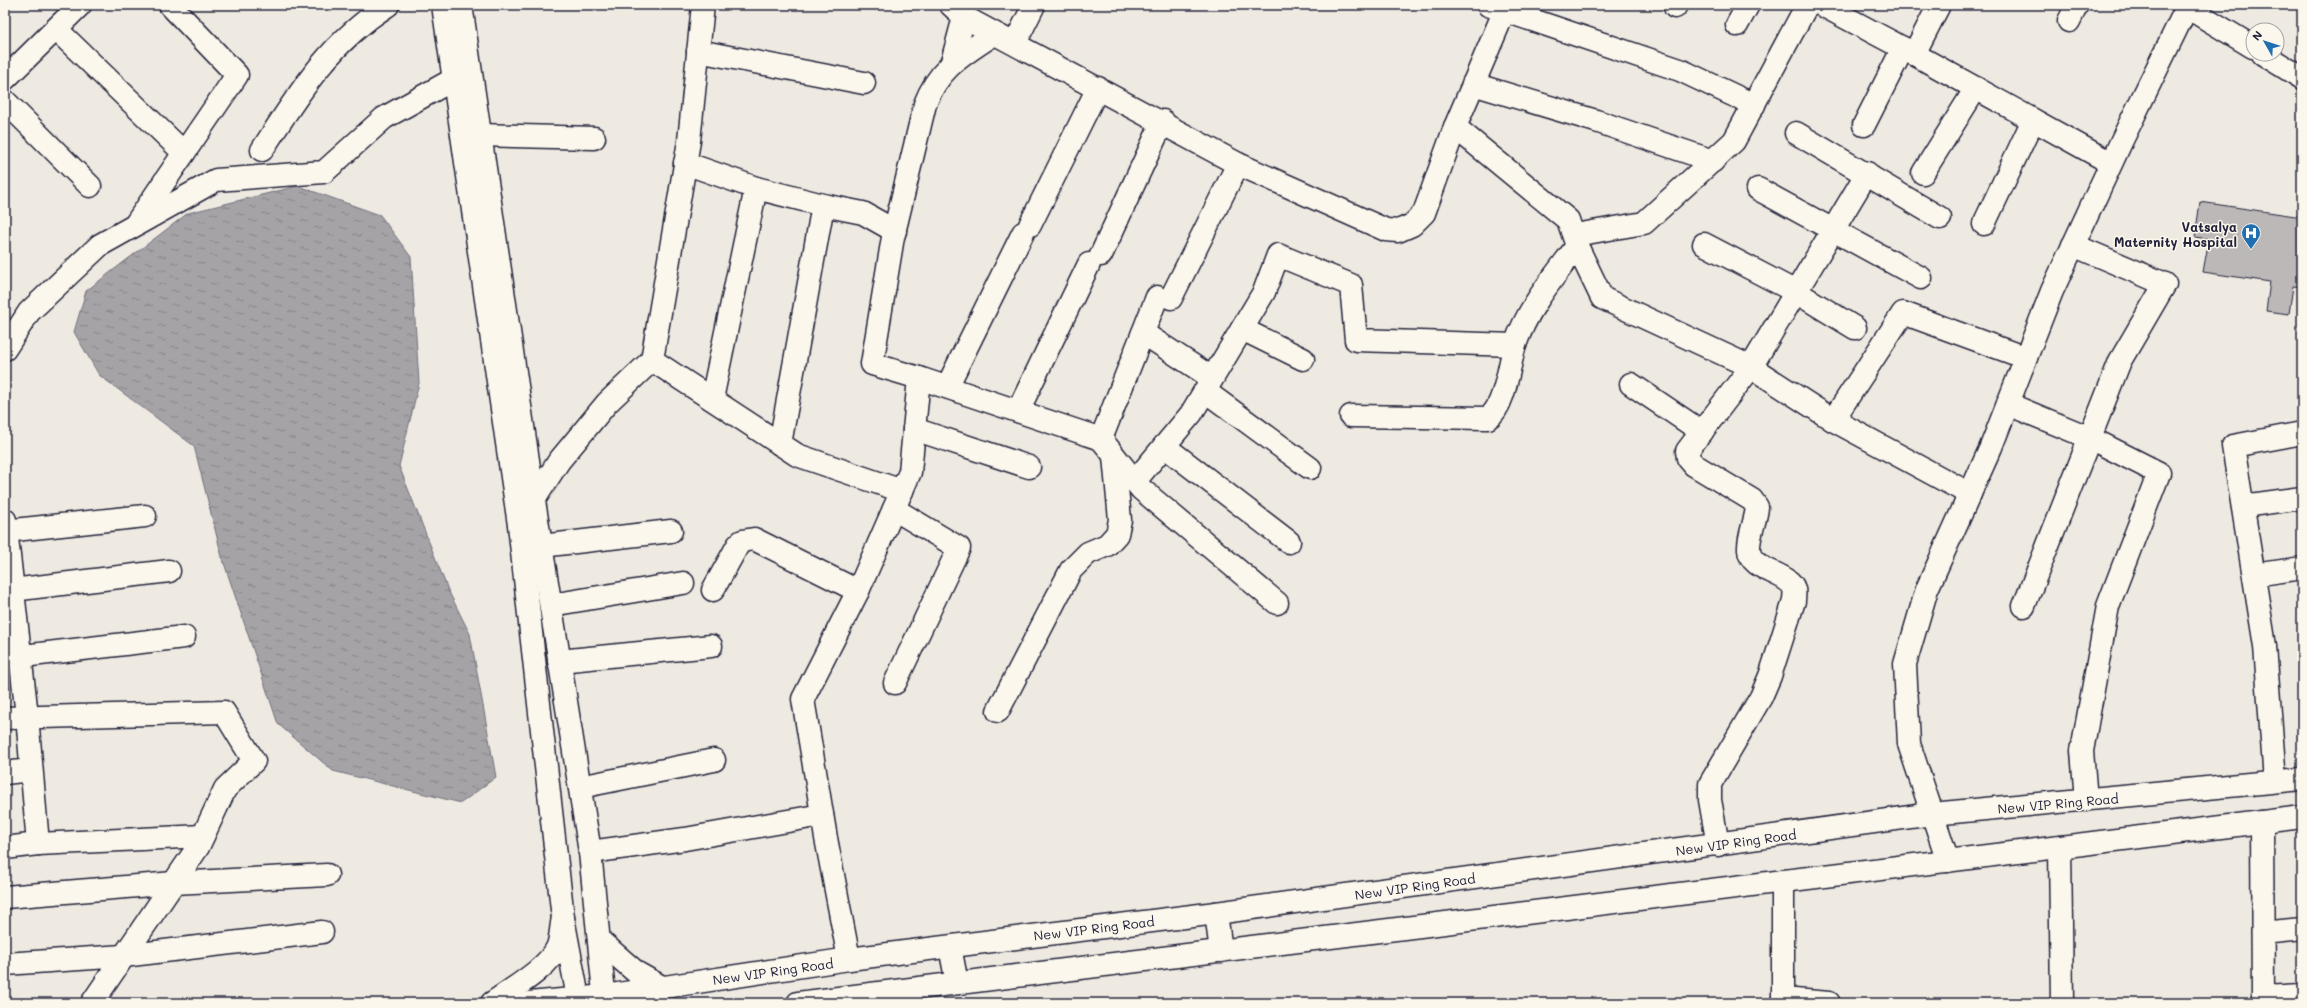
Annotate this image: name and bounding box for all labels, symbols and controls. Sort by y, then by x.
north arrow [2245,22,2285,62]
text: N [2248,27,2265,43]
place label: Vatsalya Maternity Hospital [2114,218,2237,251]
hospital icon: Vatsalya Maternity Hospital [2240,222,2262,250]
street label: New VIP Ring Road [1997,789,2119,817]
street label: New VIP Ring Road [1675,825,1797,859]
street label: New VIP Ring Road [1354,869,1476,903]
street label: New VIP Ring Road [1033,912,1155,944]
street label: New VIP Ring Road [712,954,834,988]

